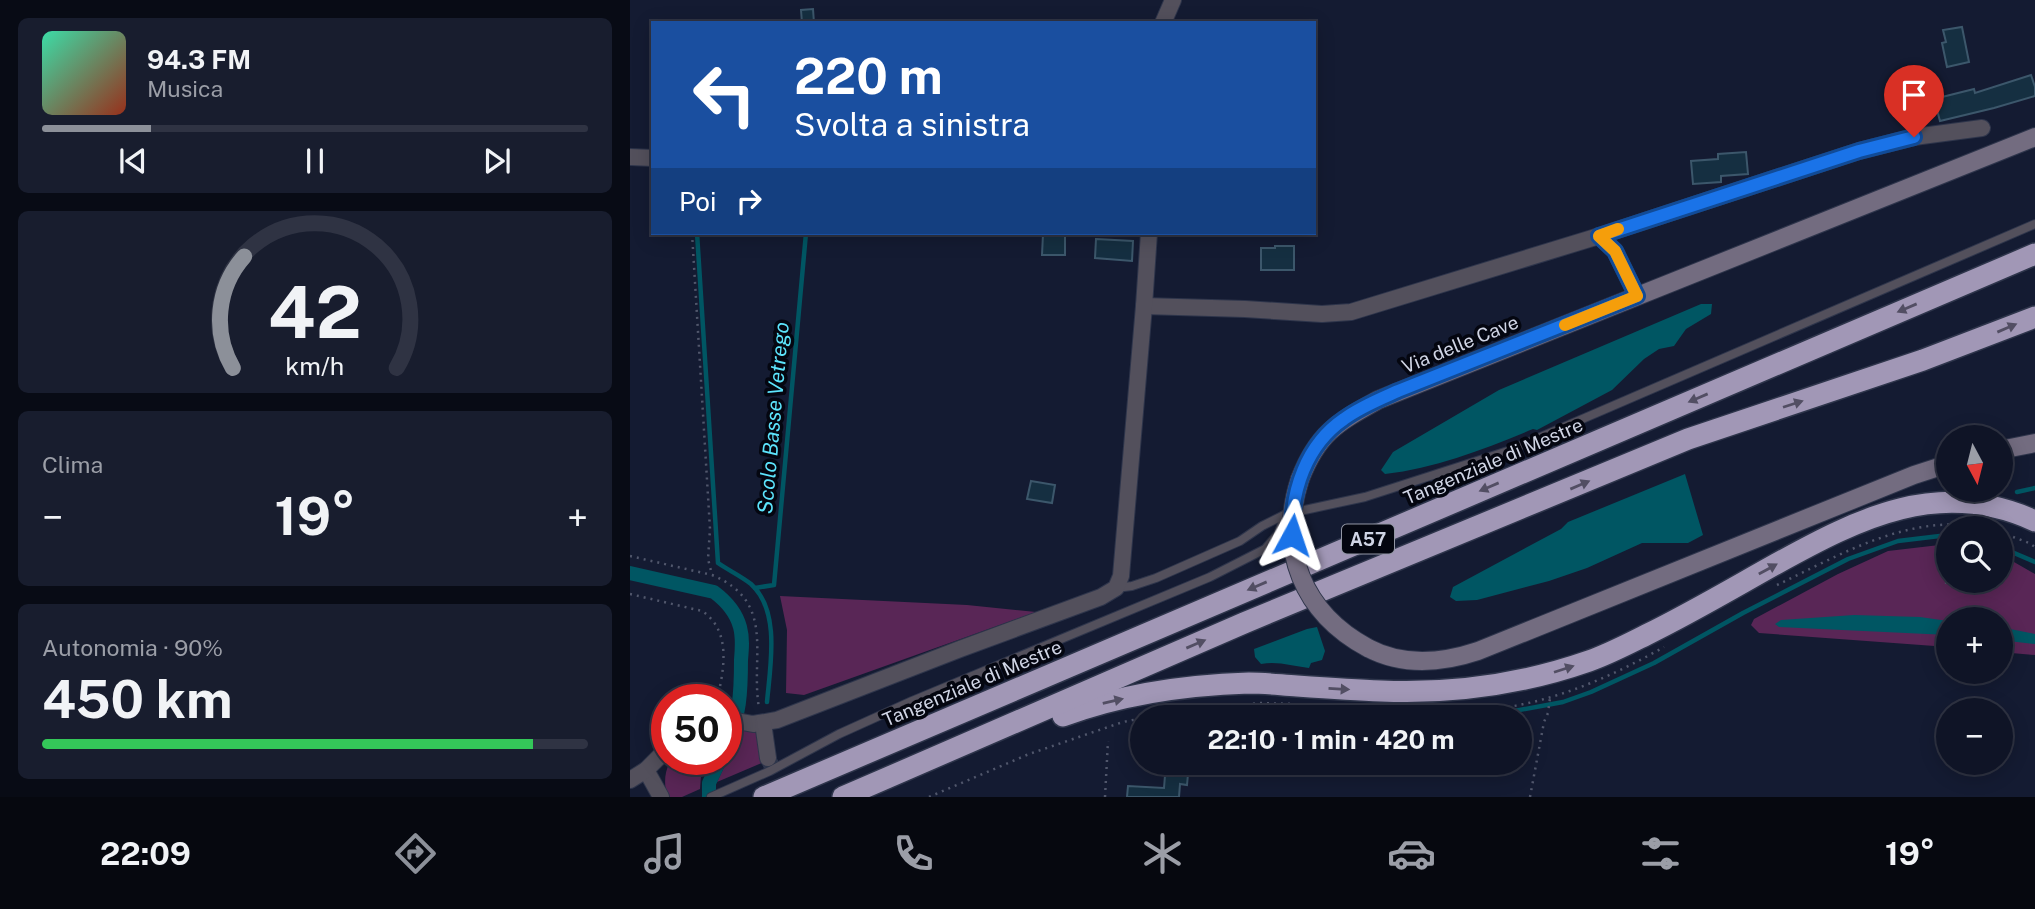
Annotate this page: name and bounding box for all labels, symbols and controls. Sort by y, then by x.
text: 94.3 FM [147,44,251,75]
text: 220 m [794,47,943,105]
icon: left [679,49,770,140]
pin [1884,65,1944,137]
text: Musica [147,75,223,102]
icon: arrive [1895,76,1933,114]
text: Svolta a sinistra [794,106,1030,143]
icon: previous [114,142,152,180]
icon: pause [296,142,334,180]
icon: next [478,142,516,180]
icon: right [730,182,768,220]
text: Poi [679,186,716,217]
text: 42 [268,269,362,354]
one-way arrow [1897,303,1918,314]
street label: Via delle Cave [1399,311,1521,377]
water label: Scolo Basse Vetrego [752,321,794,515]
one-way arrow [1997,323,2018,334]
text: km/h [286,351,344,381]
one-way arrow [1688,392,1708,404]
one-way arrow [1783,398,1804,409]
street label: Tangenziale di Mestre [1400,413,1586,509]
north arrow [1936,425,2012,502]
map controls [1936,425,2013,775]
text: Clima [42,451,103,478]
one-way arrow [1570,479,1591,490]
one-way arrow [1479,481,1499,493]
text: 19° [274,486,356,547]
text: − [42,495,63,540]
text: + [567,495,588,540]
position arrow [1255,498,1329,572]
button: search [1936,516,2013,593]
road number: A57 [1342,524,1394,554]
one-way arrow [1758,563,1778,575]
one-way arrow [1247,581,1268,592]
button: + [1936,607,2013,684]
text: Autonomia · 90% [42,634,223,661]
street label: Tangenziale di Mestre [879,635,1065,731]
one-way arrow [1186,638,1206,650]
one-way arrow [1554,663,1575,674]
text: 450 km [42,669,233,730]
speed limit sign: 50 [651,684,742,775]
one-way arrow [1328,684,1350,695]
one-way arrow [1102,696,1124,707]
button: − [1936,698,2013,775]
text: 22:10 · 1 min · 420 m [1208,724,1454,755]
icon: directions [391,829,440,878]
icon: music [640,829,689,878]
icon: phone [889,829,938,878]
icon: climate [1138,829,1187,878]
icon: car [1387,829,1436,878]
icon: filters [1636,829,1685,878]
text: 22:09 [100,835,191,872]
text: 19° [1885,835,1935,872]

